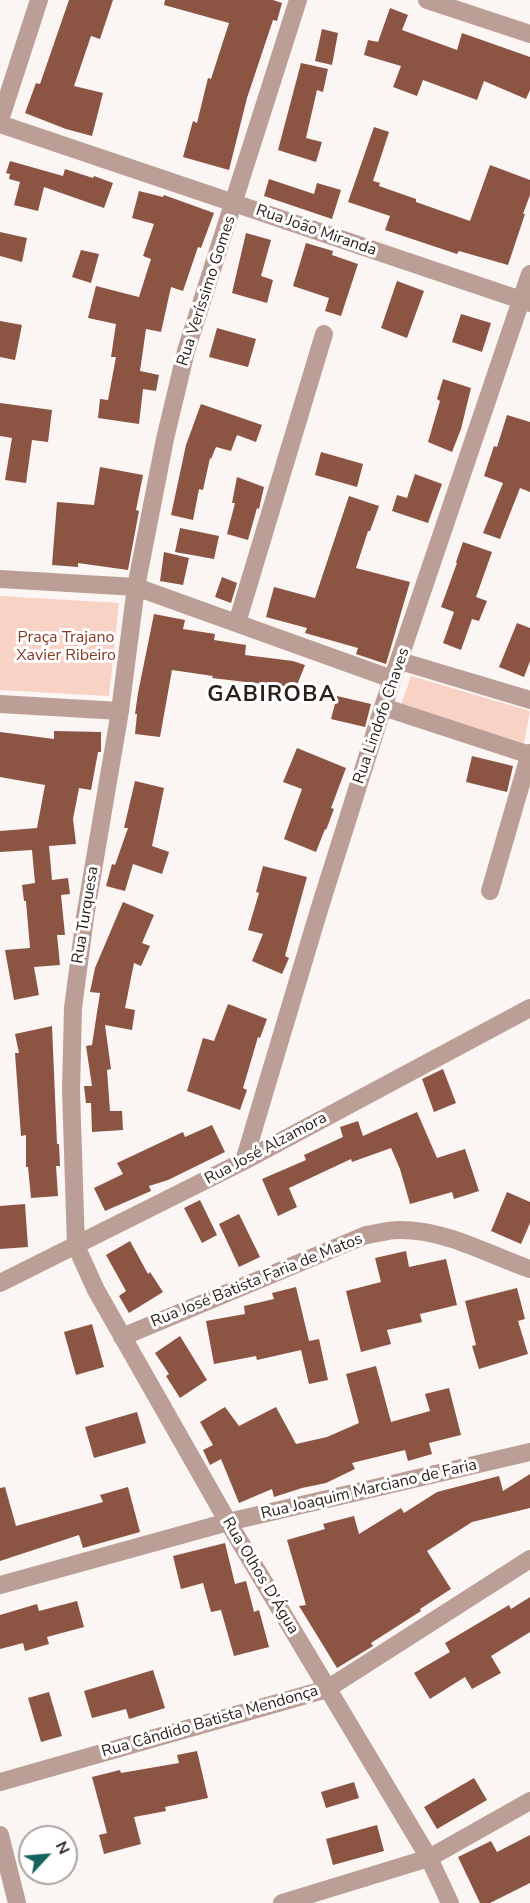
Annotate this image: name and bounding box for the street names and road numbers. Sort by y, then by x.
street label: Rua João Miranda [253,201,379,261]
street label: Rua Veríssimo Gomes [174,214,240,368]
street label: Rua Lindofo Chaves [350,645,414,787]
street label: Rua Turquesa [69,865,103,965]
street label: Rua José Alzamora [202,1109,330,1189]
street label: Rua José Batista Faria de Matos [149,1230,365,1332]
street label: Rua Joaquim Marciano de Faria [259,1456,479,1524]
street label: Rua Olhos D'Água [218,1514,302,1638]
street label: Rua Cândido Batista Mendonça [99,1682,321,1762]

